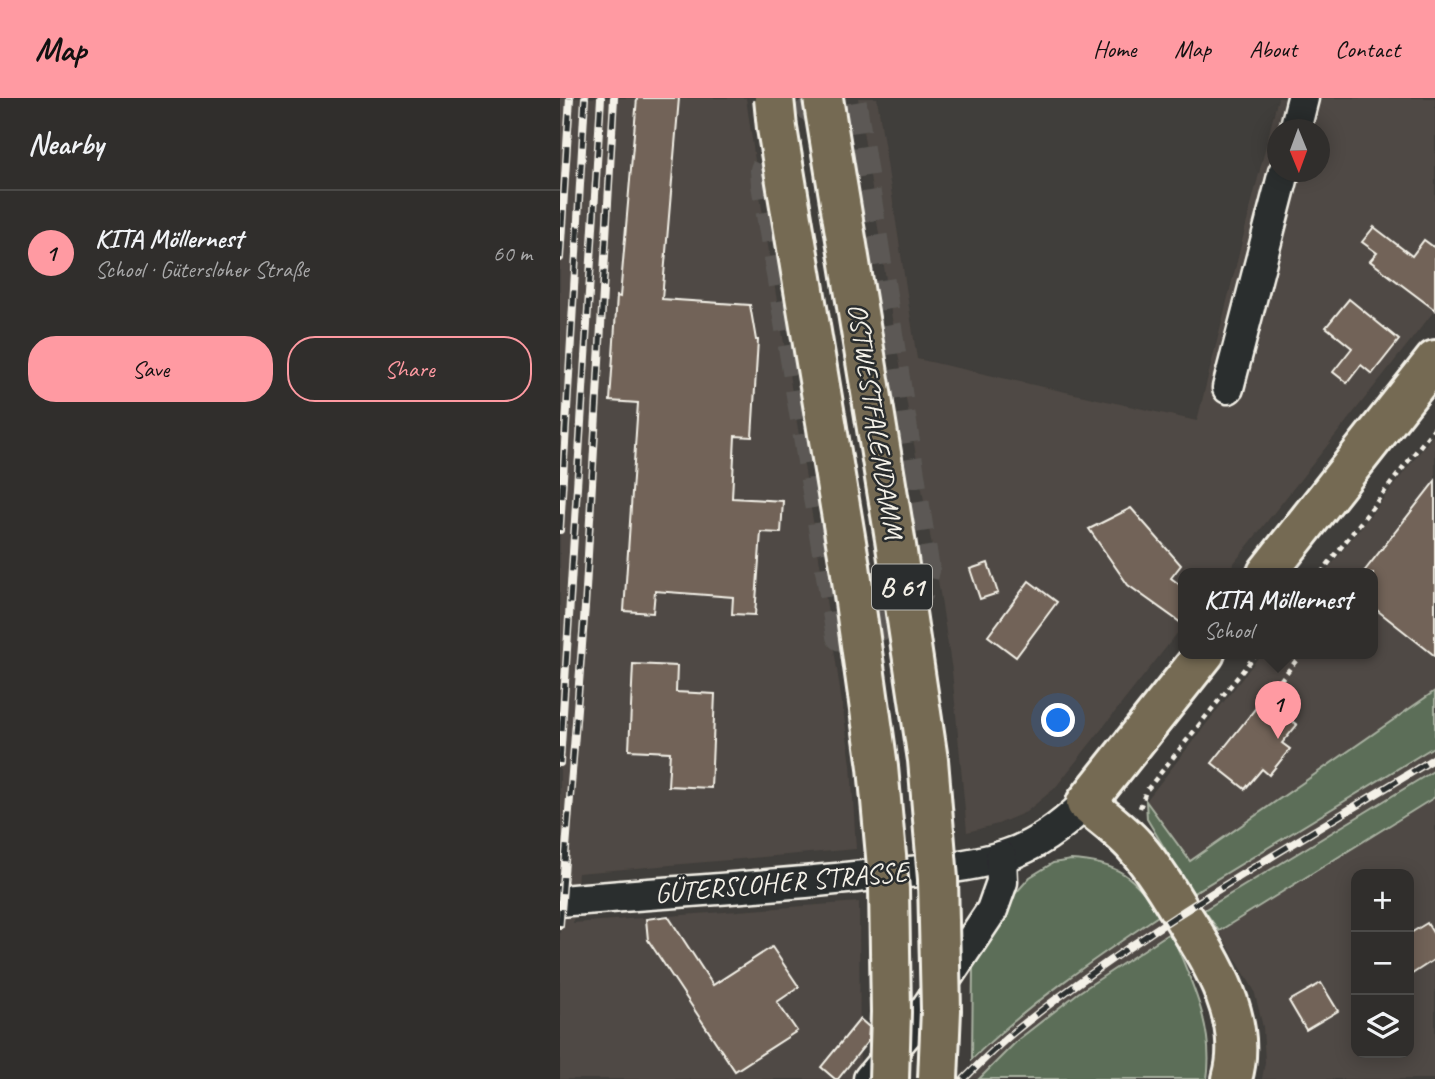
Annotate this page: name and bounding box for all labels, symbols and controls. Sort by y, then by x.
text: Map [35,28,86,70]
text: Home [1093,34,1136,64]
text: Map [1174,34,1211,64]
text: About [1249,34,1297,64]
text: Contact [1335,34,1400,64]
north arrow [1267,119,1330,182]
text: Nearby [28,125,104,163]
text: KITA Möllernest [95,222,243,255]
text: 1 [46,239,56,268]
text: 60 m [493,239,532,268]
text: School · Gütersloher Straße [95,255,309,284]
street label: OSTWESTFALENDAMM [840,301,912,543]
button: Save [28,336,273,402]
button: Share [287,336,532,402]
road number: B 61 [872,565,932,610]
popup [1178,568,1378,659]
text: KITA Möllernest [1204,583,1352,616]
text: School [1204,616,1254,645]
pin: 1 [1255,681,1301,739]
your location [1041,703,1075,737]
street label: GÜTERSLOHER STRASSE [653,853,912,910]
map controls [1351,869,1414,1058]
button: + [1351,869,1414,932]
button: − [1351,932,1414,995]
button: layers [1351,995,1414,1058]

